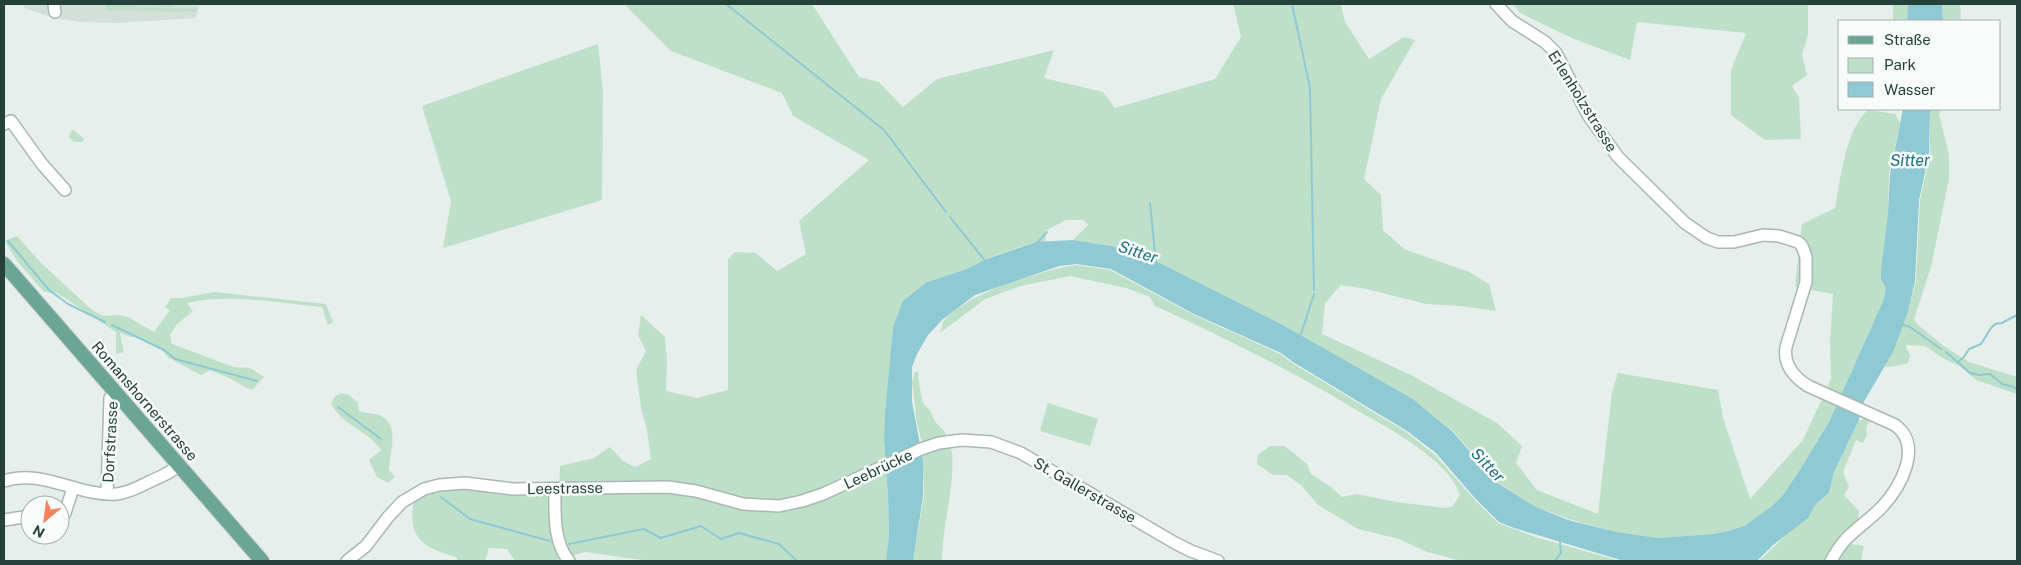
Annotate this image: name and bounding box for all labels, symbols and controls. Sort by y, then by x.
legend [1838,20,2001,110]
text: Straße [1884,31,1931,48]
street label: Erlenholzstrasse [1545,47,1621,155]
text: Park [1884,56,1916,73]
text: Wasser [1884,81,1936,98]
water label: Sitter [1890,151,1931,170]
water label: Sitter [1116,237,1161,268]
street label: Romanshornerstrasse [89,338,201,464]
street label: Dorfstrasse [99,401,121,483]
water label: Sitter [1467,444,1509,487]
street label: Leebrücke [841,446,915,492]
street label: St. Gallerstrasse [1031,454,1139,526]
street label: Leestrasse [527,479,603,497]
north arrow [20,495,70,545]
text: N [30,522,47,541]

